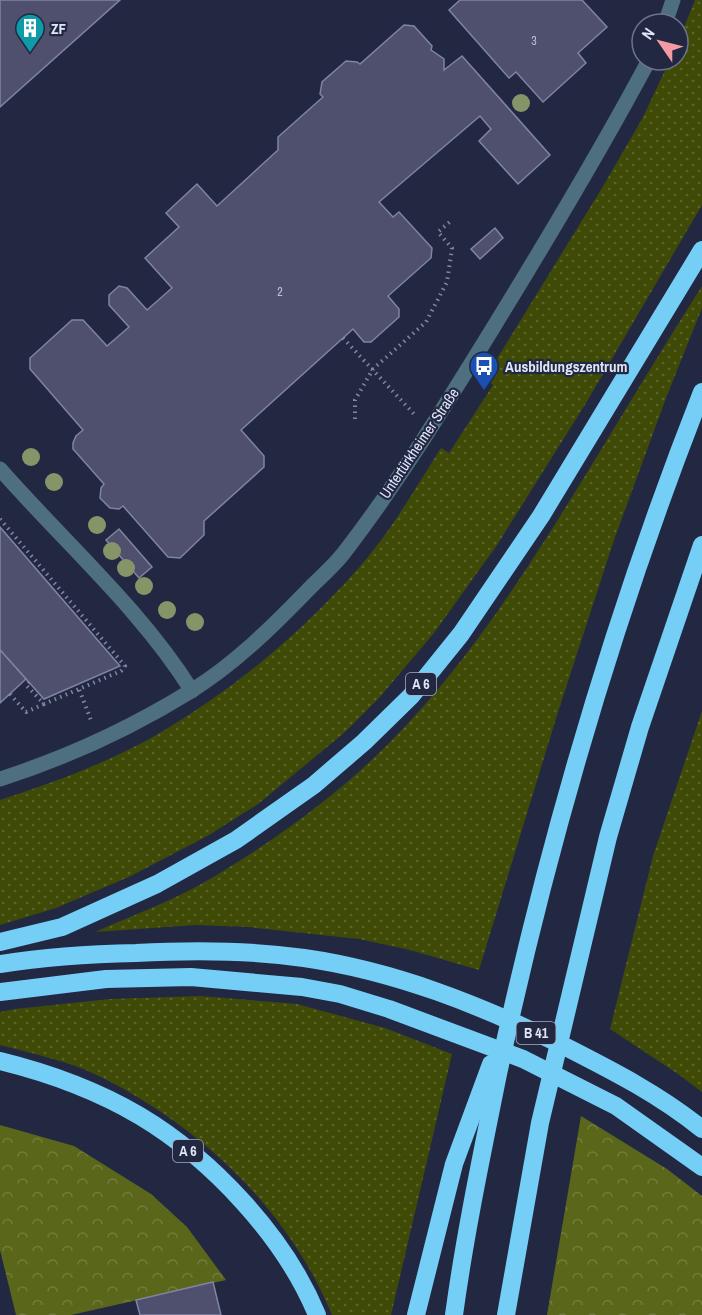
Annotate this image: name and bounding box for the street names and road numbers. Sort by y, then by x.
street label: Untertürkheimer Straße [374,383,464,502]
road number: A 6 [406,673,436,695]
road number: B 41 [516,1022,556,1044]
road number: A 6 [173,1140,203,1162]

